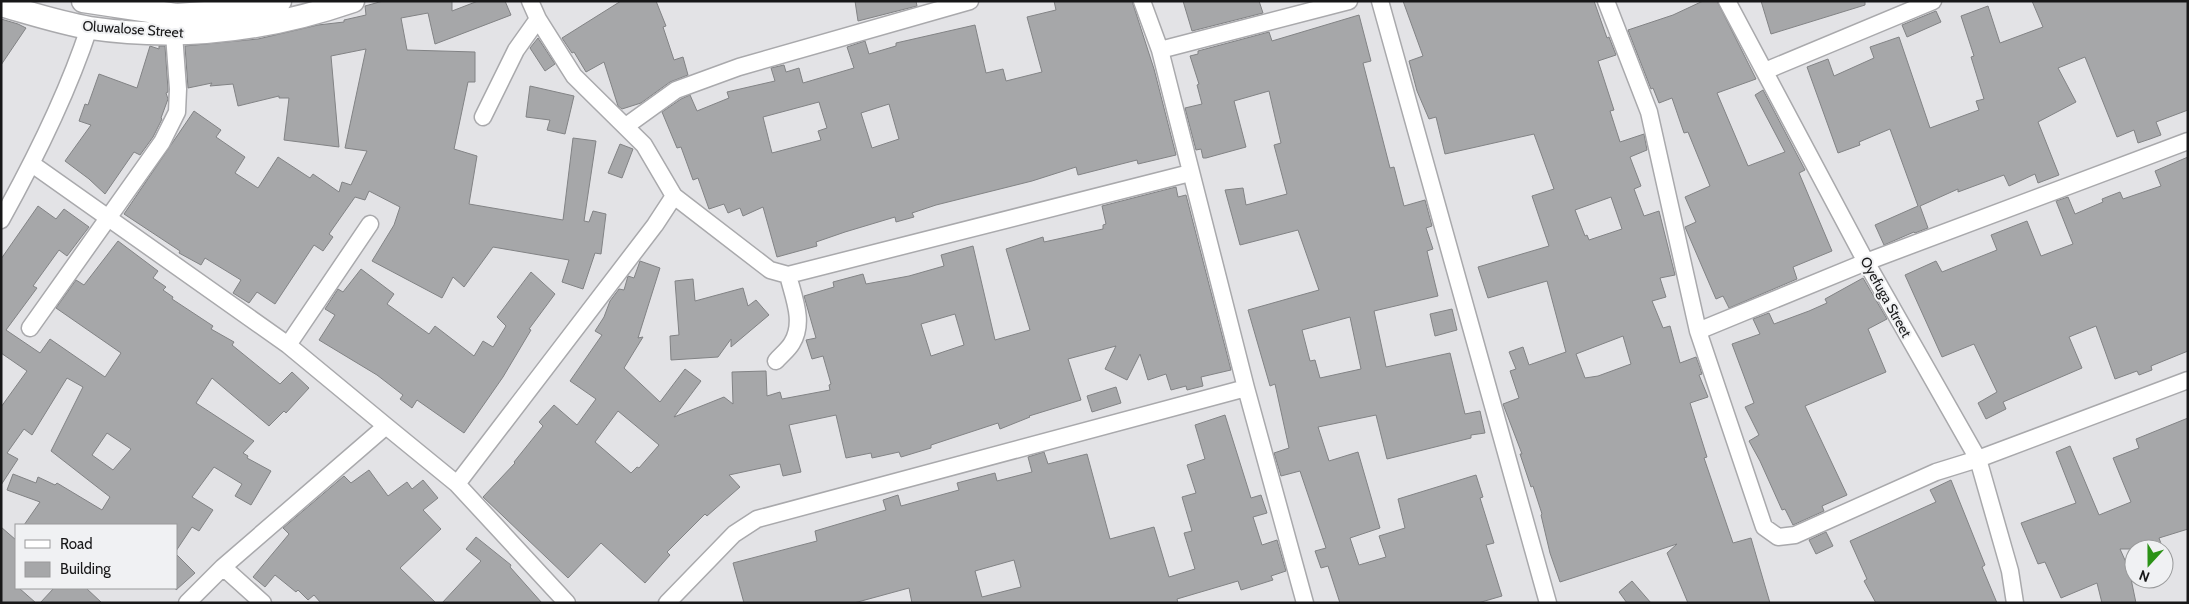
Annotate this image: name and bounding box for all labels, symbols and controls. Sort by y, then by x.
street label: Oluwalose Street [82,16,184,42]
street label: Oyefuga Street [1856,253,1916,341]
legend [15,524,178,589]
text: Road [60,535,93,553]
north arrow [2124,539,2174,589]
text: Building [60,560,111,578]
text: N [2136,566,2152,586]

